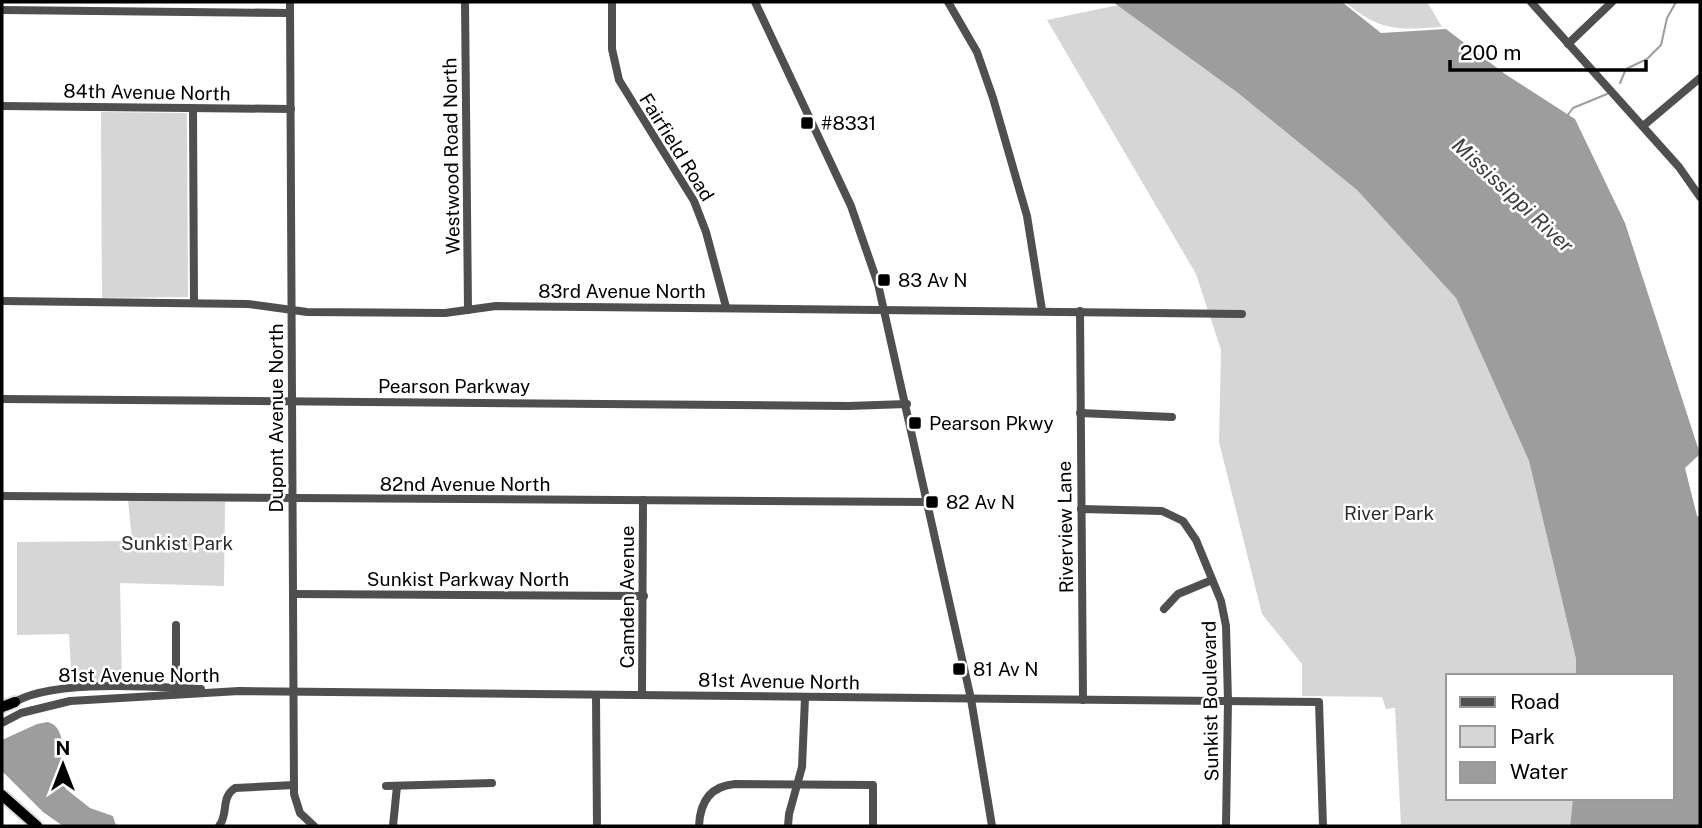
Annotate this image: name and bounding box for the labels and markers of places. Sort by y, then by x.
place label: #8331 [821,112,876,134]
marker: #8331 [799,115,815,131]
place label: 83 Av N [898,269,968,291]
marker: 83 Av N [876,272,892,288]
place label: Pearson Pkwy [929,412,1054,434]
marker: Pearson Pkwy [907,415,923,431]
place label: 82 Av N [946,491,1015,513]
marker: 82 Av N [924,494,940,510]
place label: 81 Av N [973,658,1038,680]
marker: 81 Av N [951,661,967,677]

